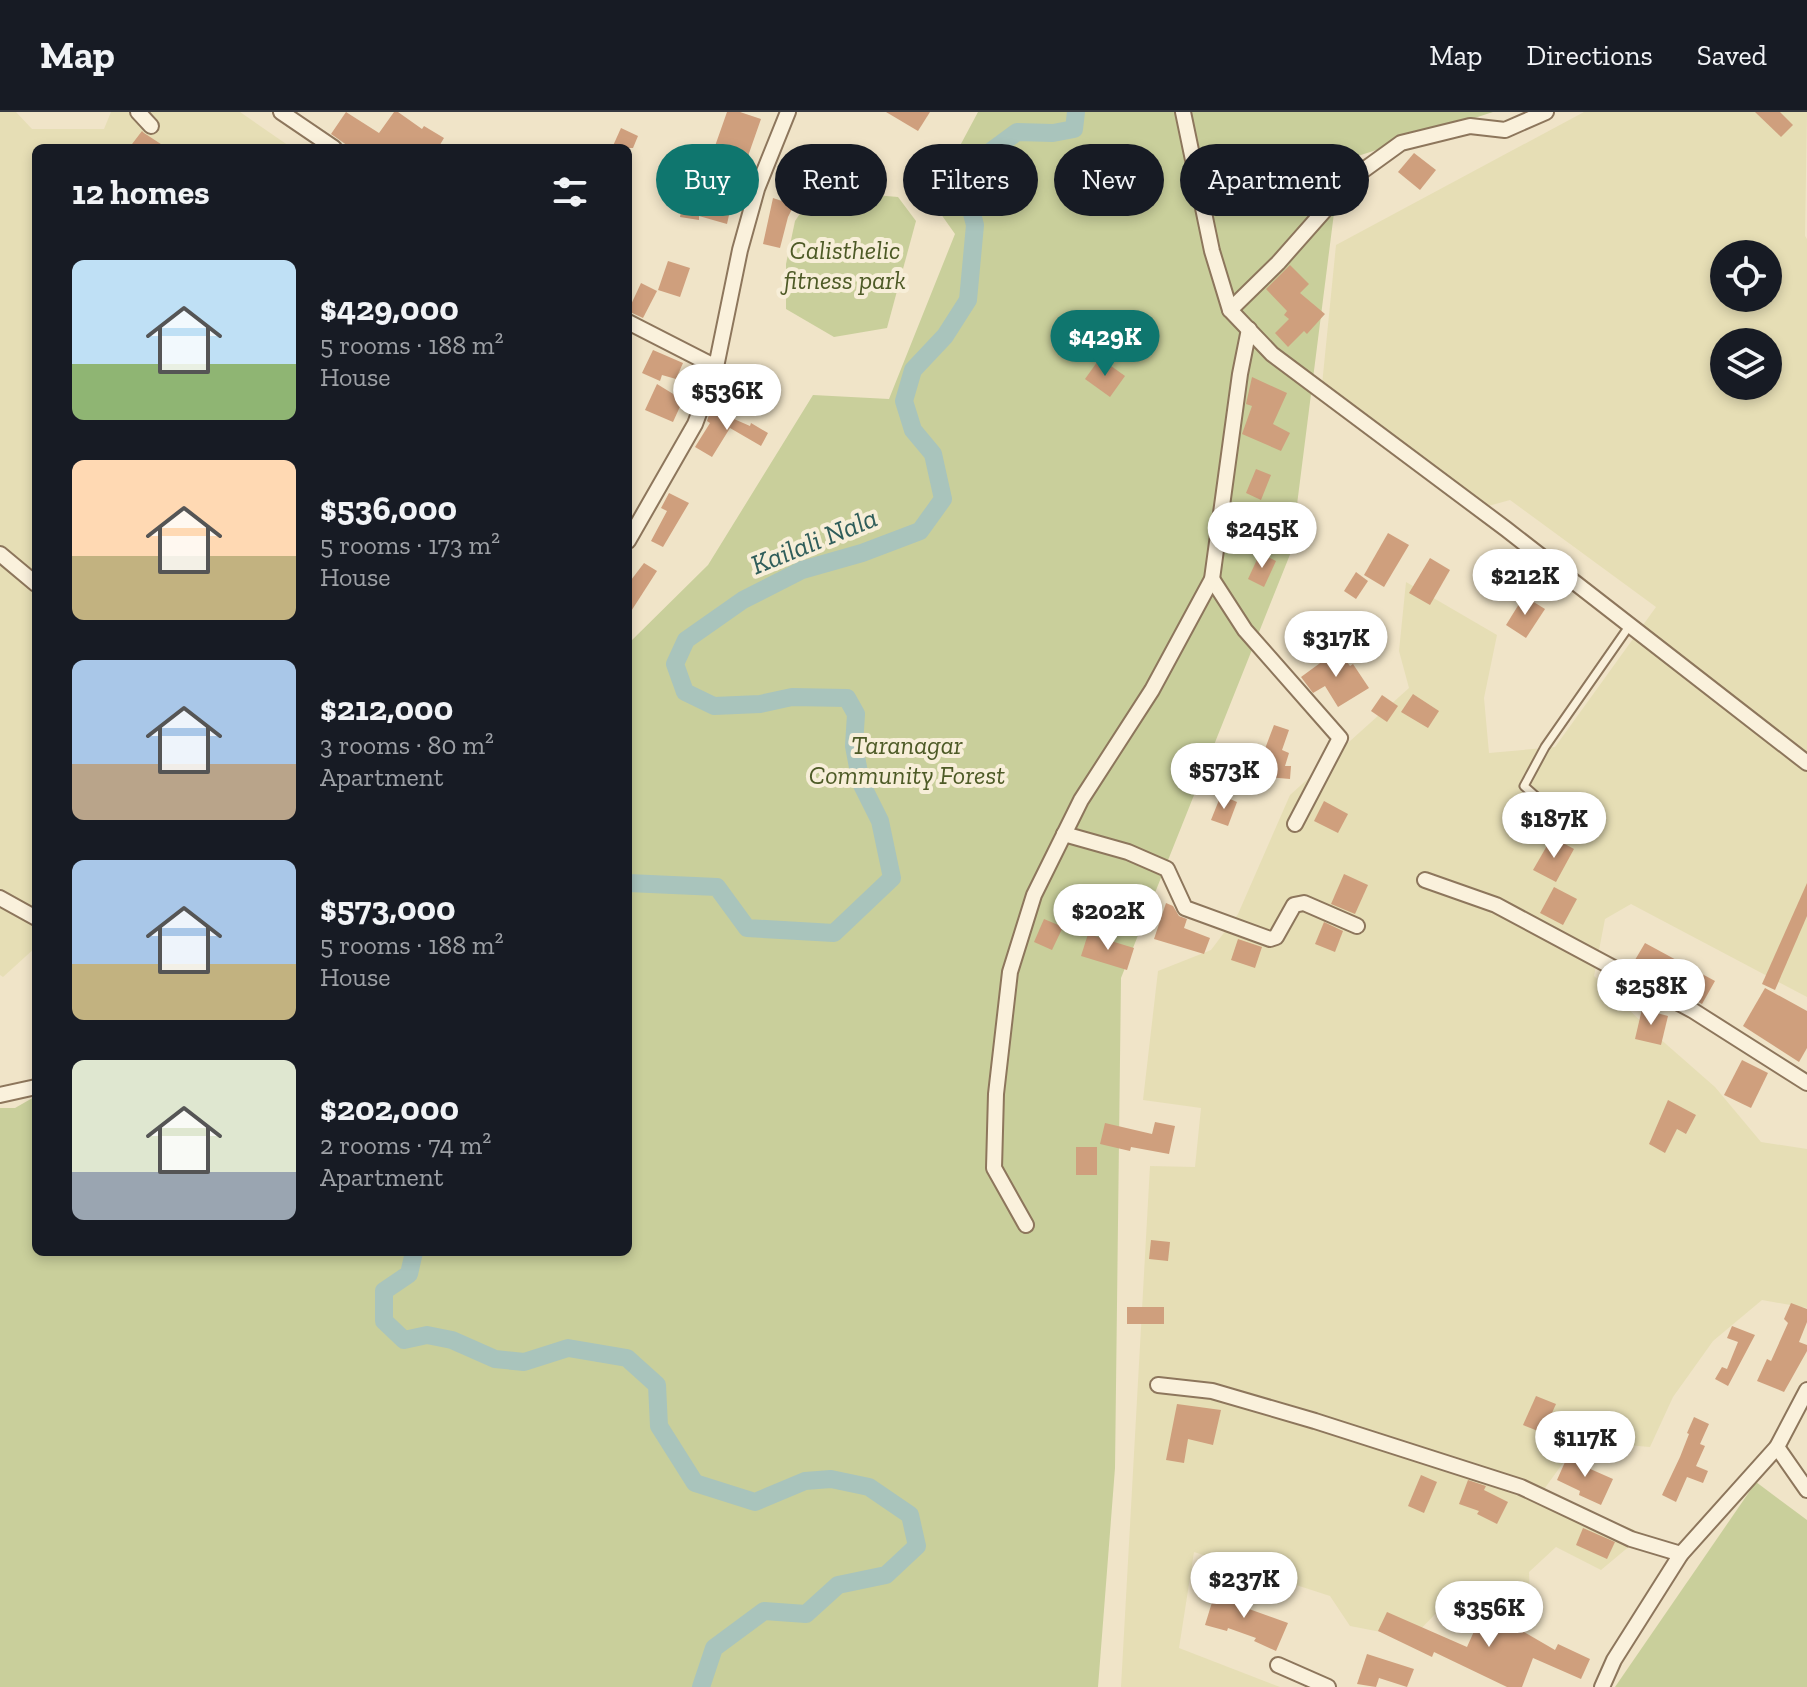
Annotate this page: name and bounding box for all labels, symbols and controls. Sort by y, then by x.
text: Map [40,32,115,78]
text: Map [1429,39,1482,72]
text: Directions [1526,39,1653,72]
text: Saved [1697,39,1767,72]
chip: Buy [656,144,759,216]
chip: Rent [775,144,887,216]
chip: Filters [903,144,1038,216]
chip: New [1054,144,1164,216]
chip: Apartment [1180,144,1369,216]
icon: filters [548,170,592,214]
text: 12 homes [72,172,210,213]
park label: Calisthelic fitness park [780,234,906,296]
map controls [1710,240,1782,400]
button: locate [1710,240,1782,312]
text: $429,000 [320,288,459,329]
icon: home [136,292,232,388]
pin: $429K [1049,310,1161,378]
text: $429K [1069,320,1141,352]
button: layers [1710,328,1782,400]
text: 5 rooms · 188 m² [320,329,503,361]
text: House [320,361,391,393]
pin: $536K [671,364,783,432]
text: $536K [691,374,763,406]
text: $536,000 [320,488,457,529]
icon: home [136,492,232,588]
water label: Kailali Nala [746,501,882,581]
pin: $245K [1206,502,1318,570]
text: $245K [1226,512,1298,544]
text: 5 rooms · 173 m² [320,529,500,561]
pin: $212K [1469,549,1581,617]
text: $212K [1491,559,1559,591]
text: House [320,561,391,593]
pin: $317K [1280,611,1392,679]
text: $317K [1302,621,1370,653]
text: $212,000 [320,688,453,729]
icon: home [136,692,232,788]
text: 3 rooms · 80 m² [320,729,494,761]
park label: Taranagar Community Forest [809,729,1005,791]
pin: $573K [1168,743,1280,811]
text: $573K [1189,753,1259,785]
text: Apartment [320,761,443,793]
pin: $187K [1498,792,1610,860]
text: $187K [1520,802,1588,834]
pin: $202K [1052,884,1164,952]
text: $573,000 [320,888,456,929]
icon: home [136,892,232,988]
text: $202K [1071,894,1145,926]
text: 5 rooms · 188 m² [320,929,503,961]
pin: $258K [1595,959,1707,1027]
text: House [320,961,391,993]
text: $258K [1615,969,1687,1001]
text: $202,000 [320,1088,459,1129]
icon: home [136,1092,232,1188]
text: 2 rooms · 74 m² [320,1129,491,1161]
text: Apartment [320,1161,443,1193]
pin: $117K [1529,1411,1641,1479]
text: $117K [1553,1421,1617,1453]
pin: $237K [1188,1552,1300,1620]
text: $237K [1209,1562,1279,1594]
pin: $356K [1433,1581,1545,1649]
text: $356K [1453,1591,1525,1623]

